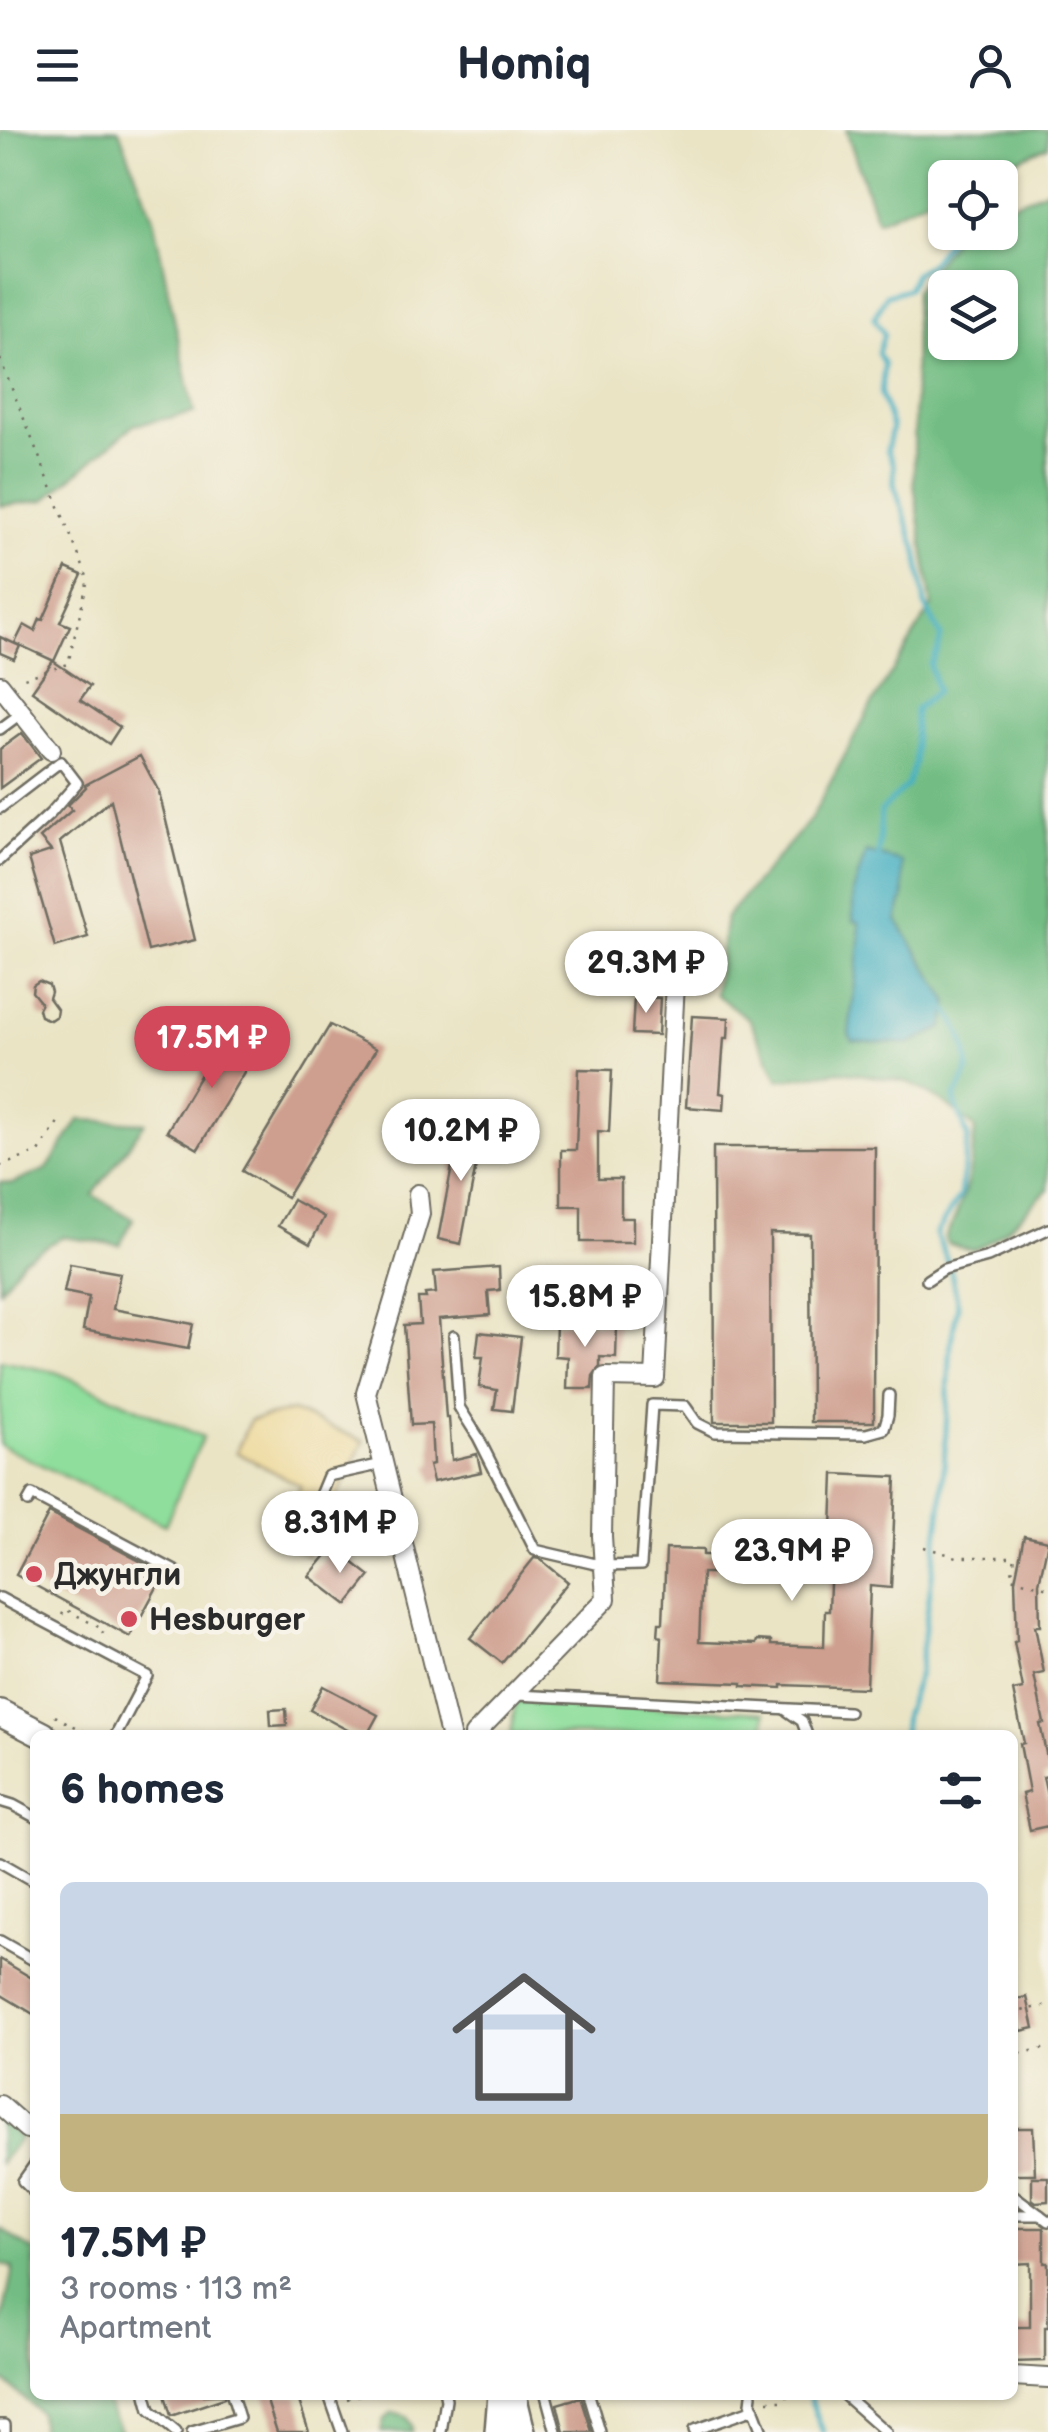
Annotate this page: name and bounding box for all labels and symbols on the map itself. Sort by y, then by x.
pin: 29.3M ₽ [554,931,738,1016]
pin: 17.5M ₽ [120,1006,304,1091]
pin: 10.2M ₽ [369,1099,553,1184]
pin: 15.8M ₽ [493,1265,677,1350]
pin: 8.31M ₽ [248,1491,432,1576]
pin: 23.9M ₽ [700,1519,884,1604]
place label: Джунгли [54,1556,181,1595]
marker: Джунгли [23,1563,45,1585]
place label: Hesburger [149,1601,305,1640]
marker: Hesburger [118,1608,140,1630]

